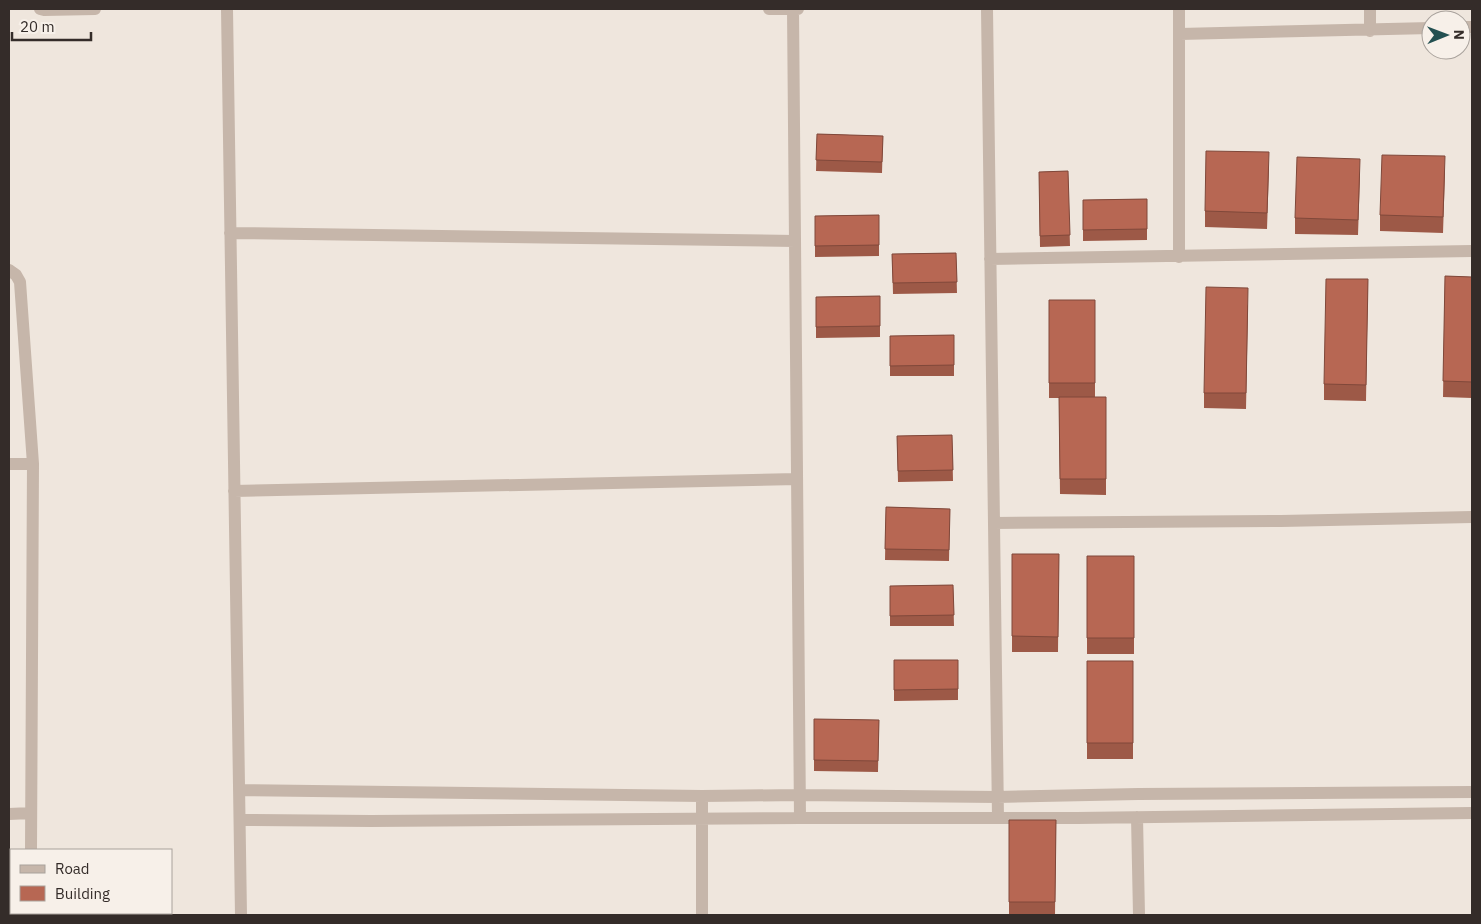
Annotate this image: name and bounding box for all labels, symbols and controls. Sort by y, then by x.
scale bar [12,10,91,42]
north arrow [1421,10,1471,60]
text: 20 m [20,17,55,36]
text: N [1450,30,1468,40]
legend [10,849,172,914]
text: Road [55,859,90,878]
text: Building [55,884,110,903]

